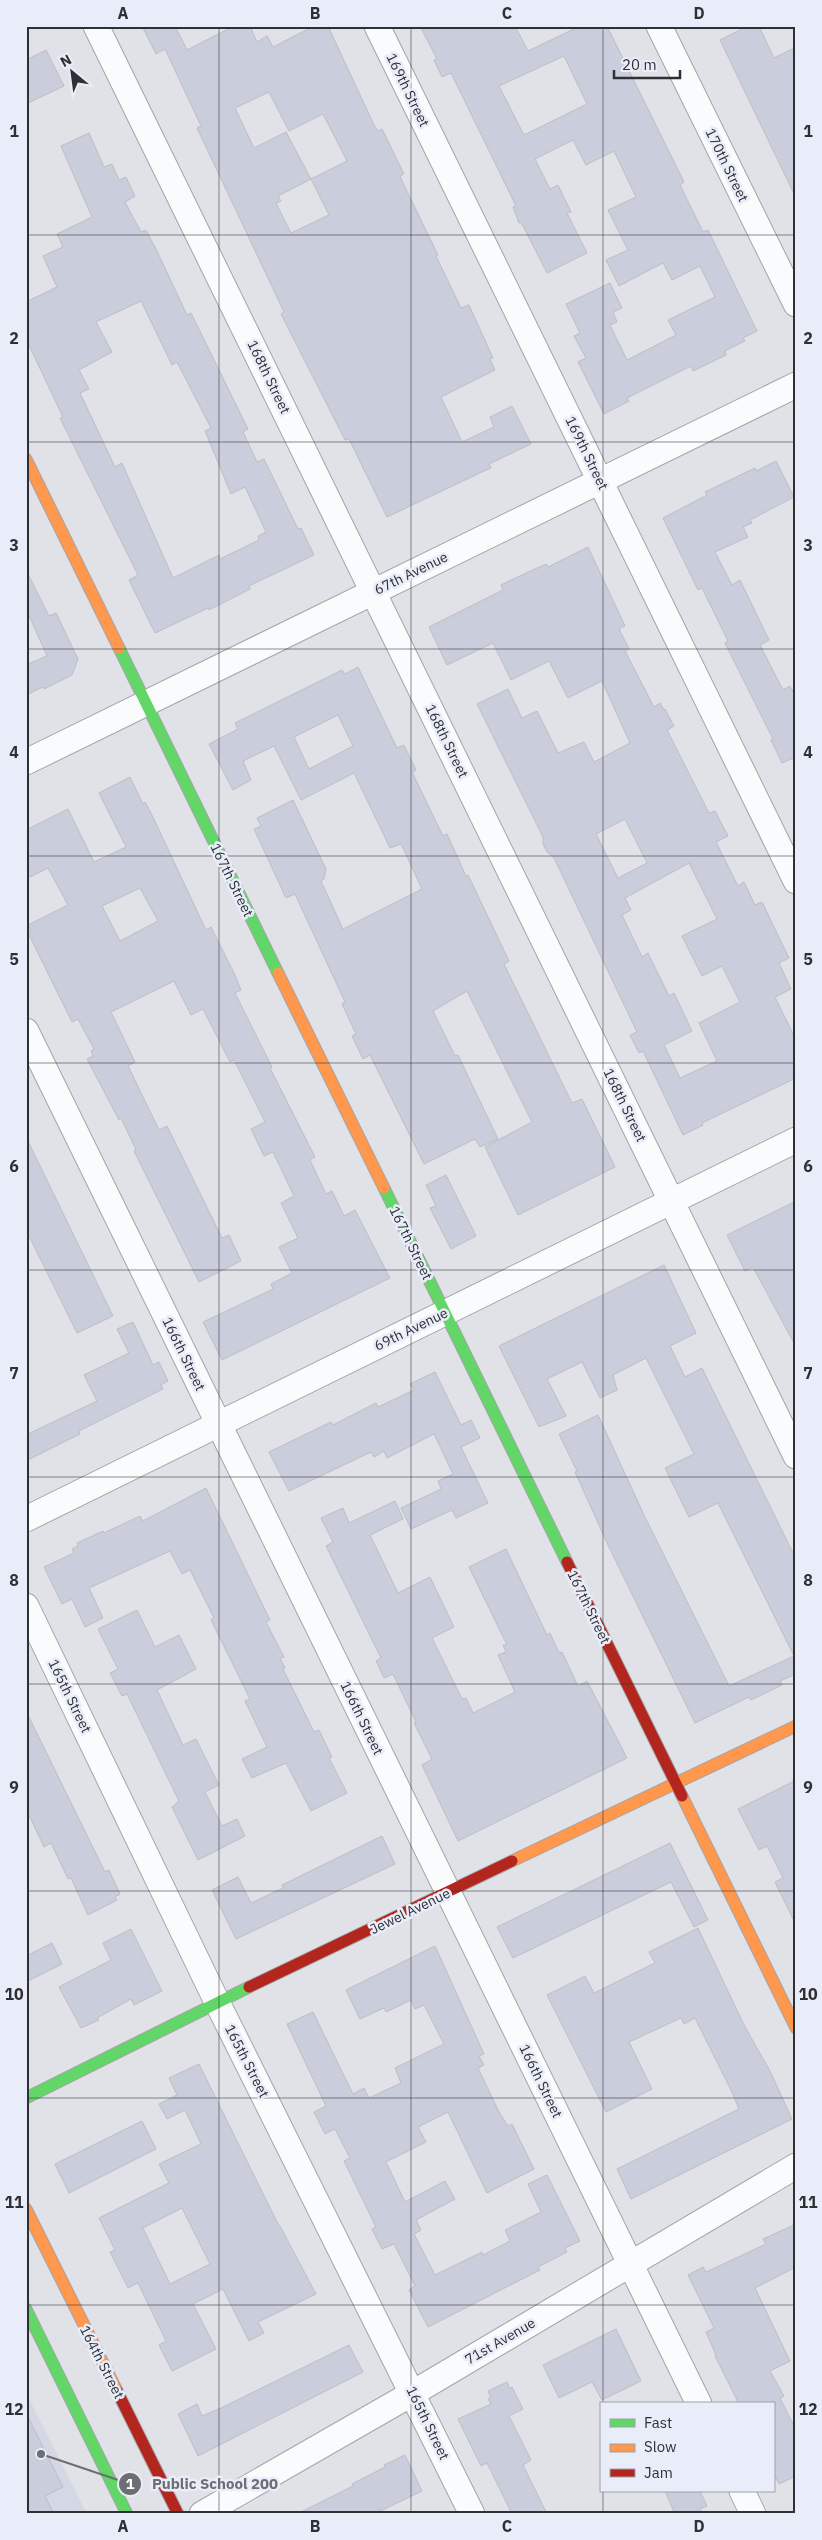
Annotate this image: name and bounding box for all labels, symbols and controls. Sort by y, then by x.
text: A [118,3,129,23]
text: B [310,3,321,23]
text: C [502,3,512,23]
text: D [693,3,705,23]
north arrow [48,48,98,98]
scale bar [614,48,681,80]
text: N [57,50,74,71]
street label: 169th Street [382,50,434,130]
text: 20 m [622,55,657,74]
text: 1 [9,121,19,141]
text: 1 [803,121,813,141]
street label: 170th Street [701,125,753,205]
text: 2 [9,328,19,348]
text: 2 [803,328,813,348]
street label: 168th Street [243,337,295,417]
street label: 169th Street [561,413,613,493]
text: 3 [9,535,19,555]
text: 3 [803,535,813,555]
street label: 67th Avenue [371,547,451,599]
street label: 168th Street [421,701,473,781]
text: 4 [9,742,19,762]
text: 4 [803,742,813,762]
street label: 167th Street [206,840,258,920]
text: 5 [9,949,19,969]
text: 5 [803,949,813,969]
street label: 168th Street [599,1065,651,1145]
text: 6 [9,1156,19,1176]
text: 6 [803,1156,813,1176]
street label: 167th Street [385,1203,437,1283]
street label: 69th Avenue [371,1303,451,1355]
street label: 166th Street [158,1314,210,1394]
text: 7 [9,1363,19,1383]
text: 7 [803,1363,813,1383]
street label: 167th Street [563,1567,615,1647]
text: 8 [9,1570,19,1590]
text: 8 [803,1570,813,1590]
street label: 165th Street [44,1656,96,1736]
street label: 166th Street [336,1678,388,1758]
text: 9 [9,1777,19,1797]
text: 9 [803,1777,813,1797]
street label: Jewel Avenue [367,1884,453,1938]
text: 10 [4,1984,24,2004]
text: 10 [798,1984,818,2004]
street label: 165th Street [221,2021,273,2101]
street label: 166th Street [515,2041,567,2121]
text: 11 [4,2192,24,2212]
text: 11 [798,2192,818,2212]
street label: 71st Avenue [462,2313,539,2368]
street label: 164th Street [76,2322,128,2402]
street label: 165th Street [402,2383,454,2463]
text: 12 [4,2399,24,2419]
text: 12 [798,2399,818,2419]
legend [600,2402,774,2492]
text: Fast [644,2413,672,2432]
text: Slow [644,2437,677,2456]
text: Jam [644,2463,673,2482]
callout: Public School 200 [117,2469,288,2499]
text: 1 [125,2474,135,2493]
text: Public School 200 [152,2474,278,2493]
text: A [118,2516,129,2536]
text: B [310,2516,321,2536]
text: C [502,2516,512,2536]
text: D [693,2516,705,2536]

